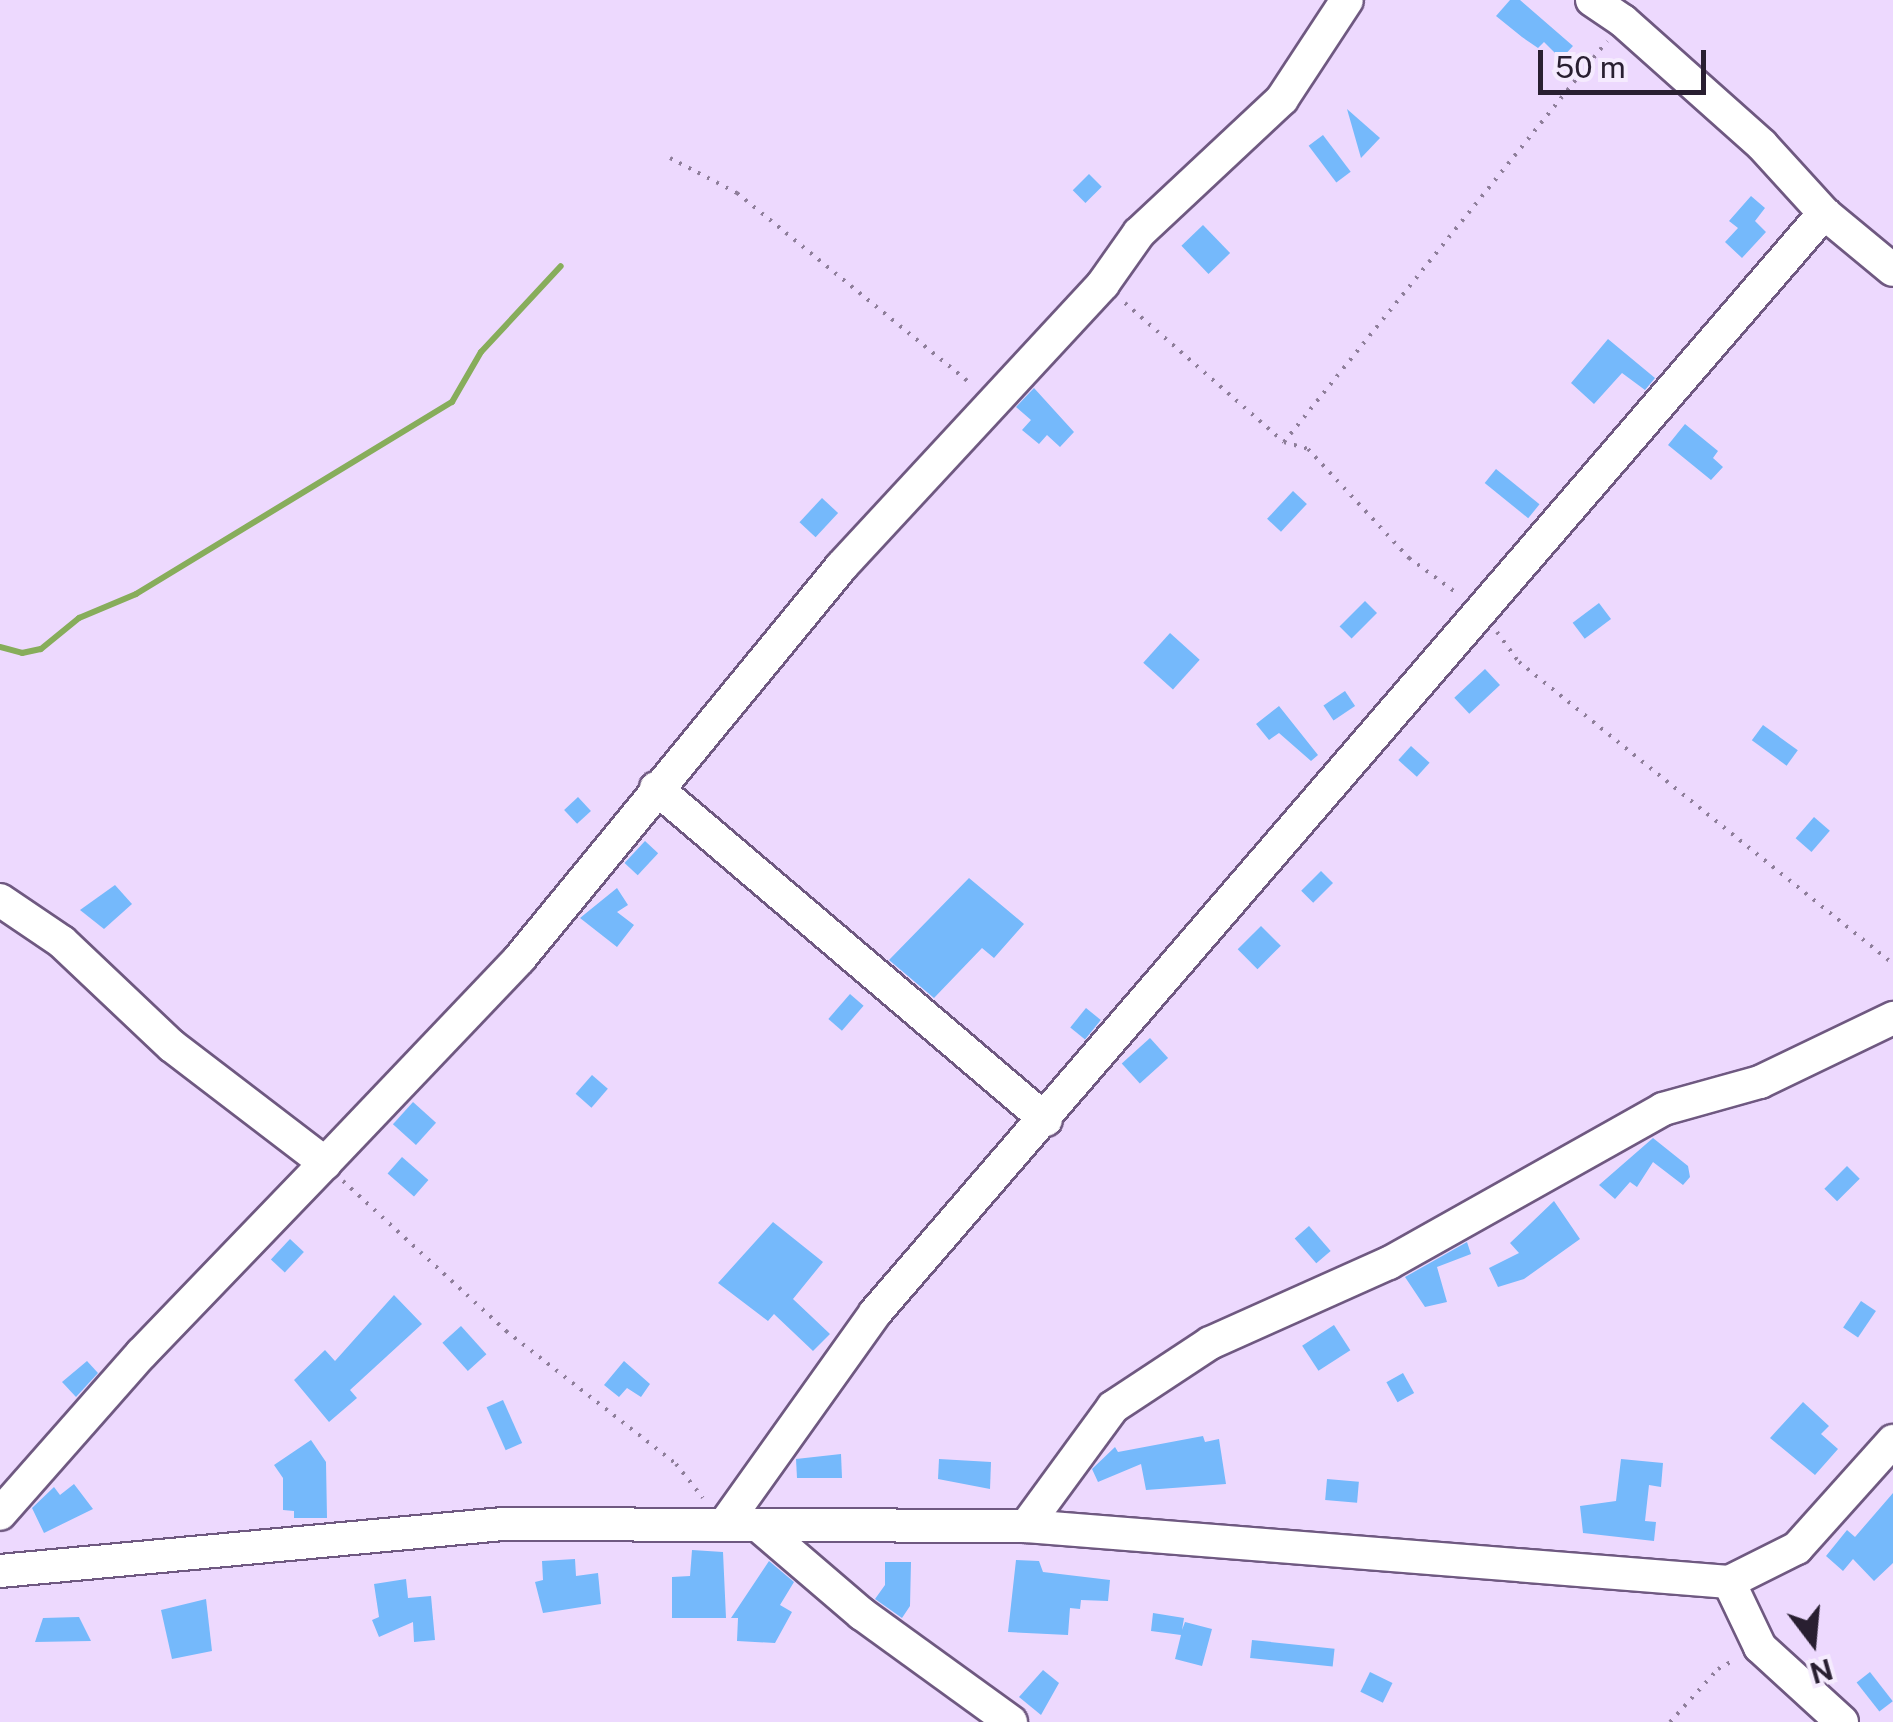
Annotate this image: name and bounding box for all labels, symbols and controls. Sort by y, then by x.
scale bar [1543,30,1710,92]
text: 50 m [1555,49,1626,85]
north arrow [1763,1592,1863,1692]
text: N [1806,1652,1836,1690]

